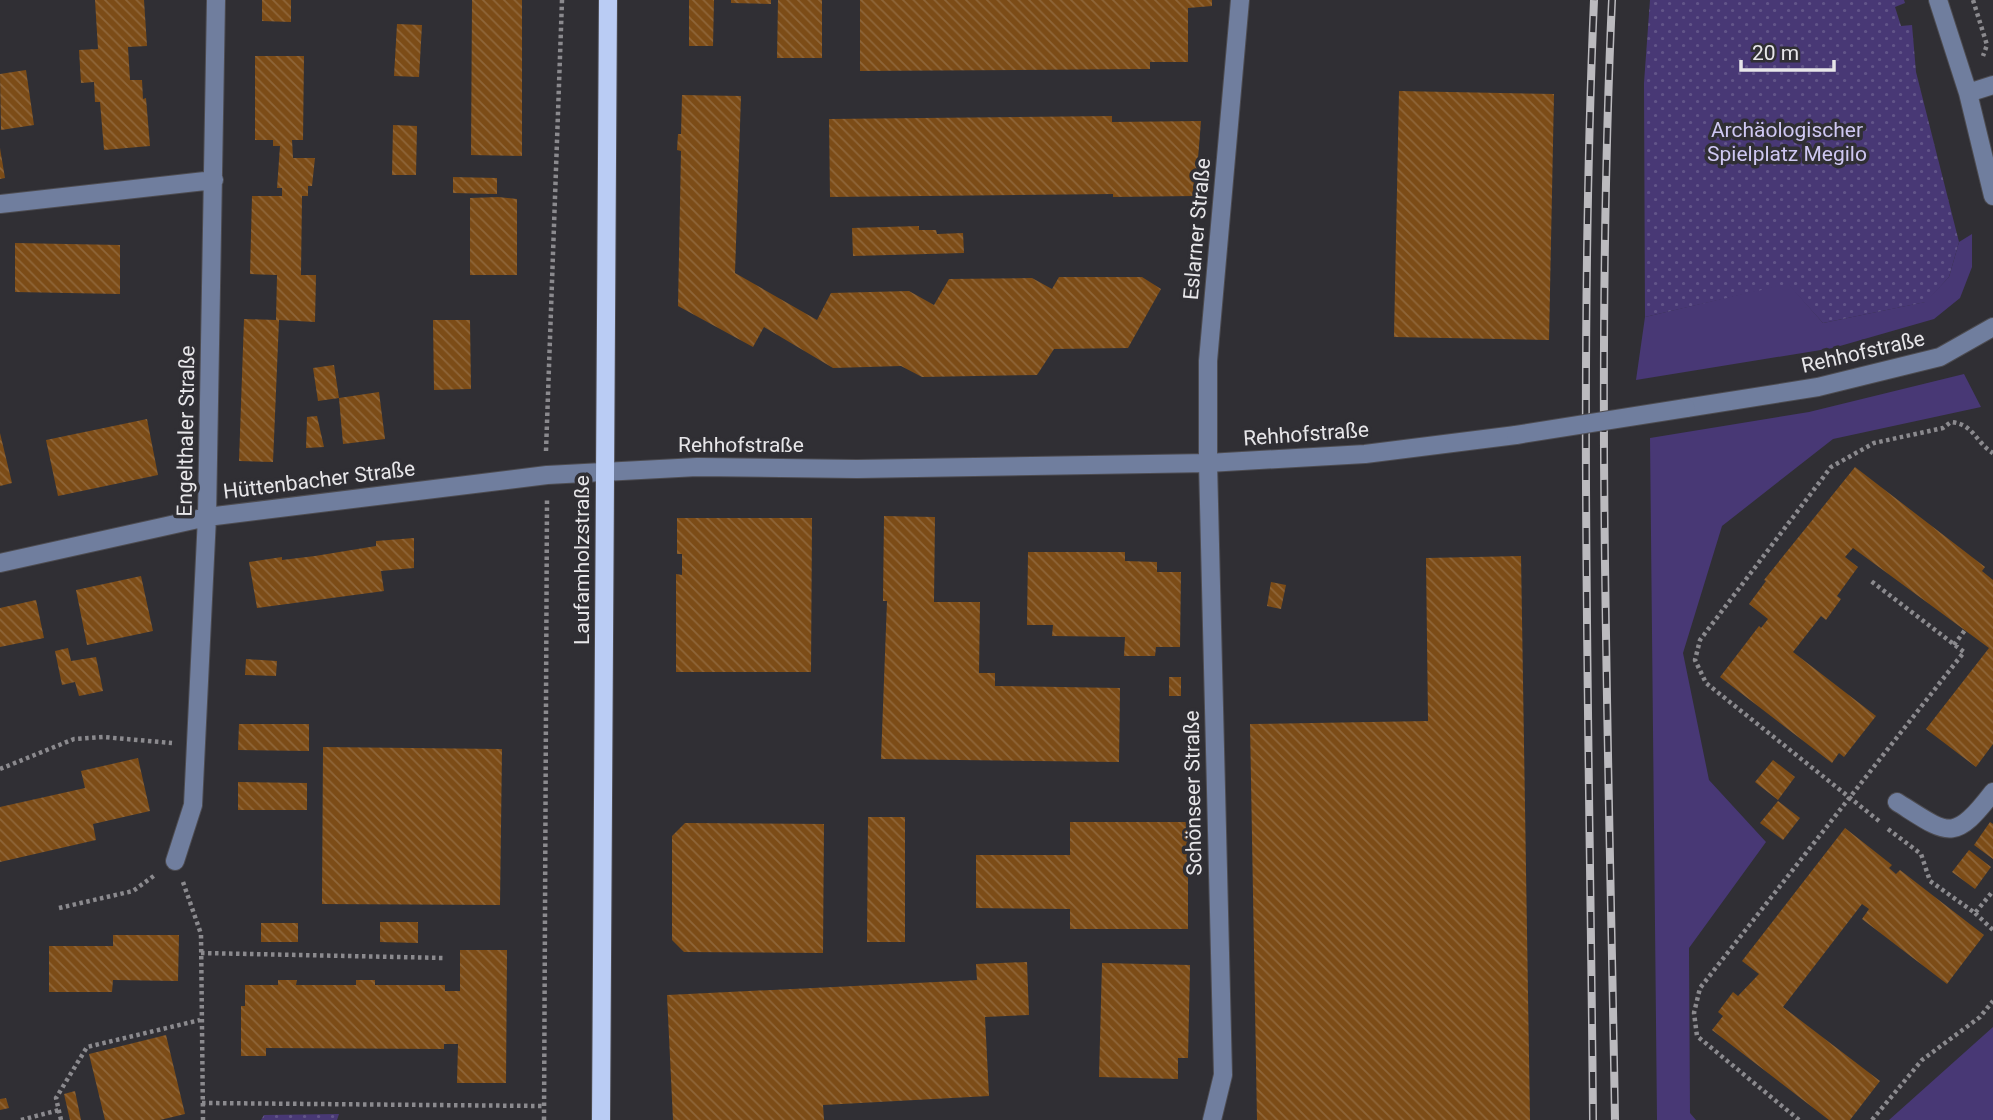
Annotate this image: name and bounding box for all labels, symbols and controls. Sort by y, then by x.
scale bar [1741,28,1834,72]
text: 20 m [1752,41,1799,65]
park label: Archäologischer Spielplatz Megilo [1707,118,1867,166]
street label: Eslarner Straße [1179,157,1215,301]
street label: Rehhofstraße [1799,326,1927,378]
street label: Engelthaler Straße [173,345,199,517]
street label: Rehhofstraße [1242,418,1370,450]
street label: Rehhofstraße [678,433,804,457]
street label: Hüttenbacher Straße [222,456,416,504]
street label: Laufamholzstraße [570,475,594,645]
street label: Schönseer Straße [1180,710,1206,876]

